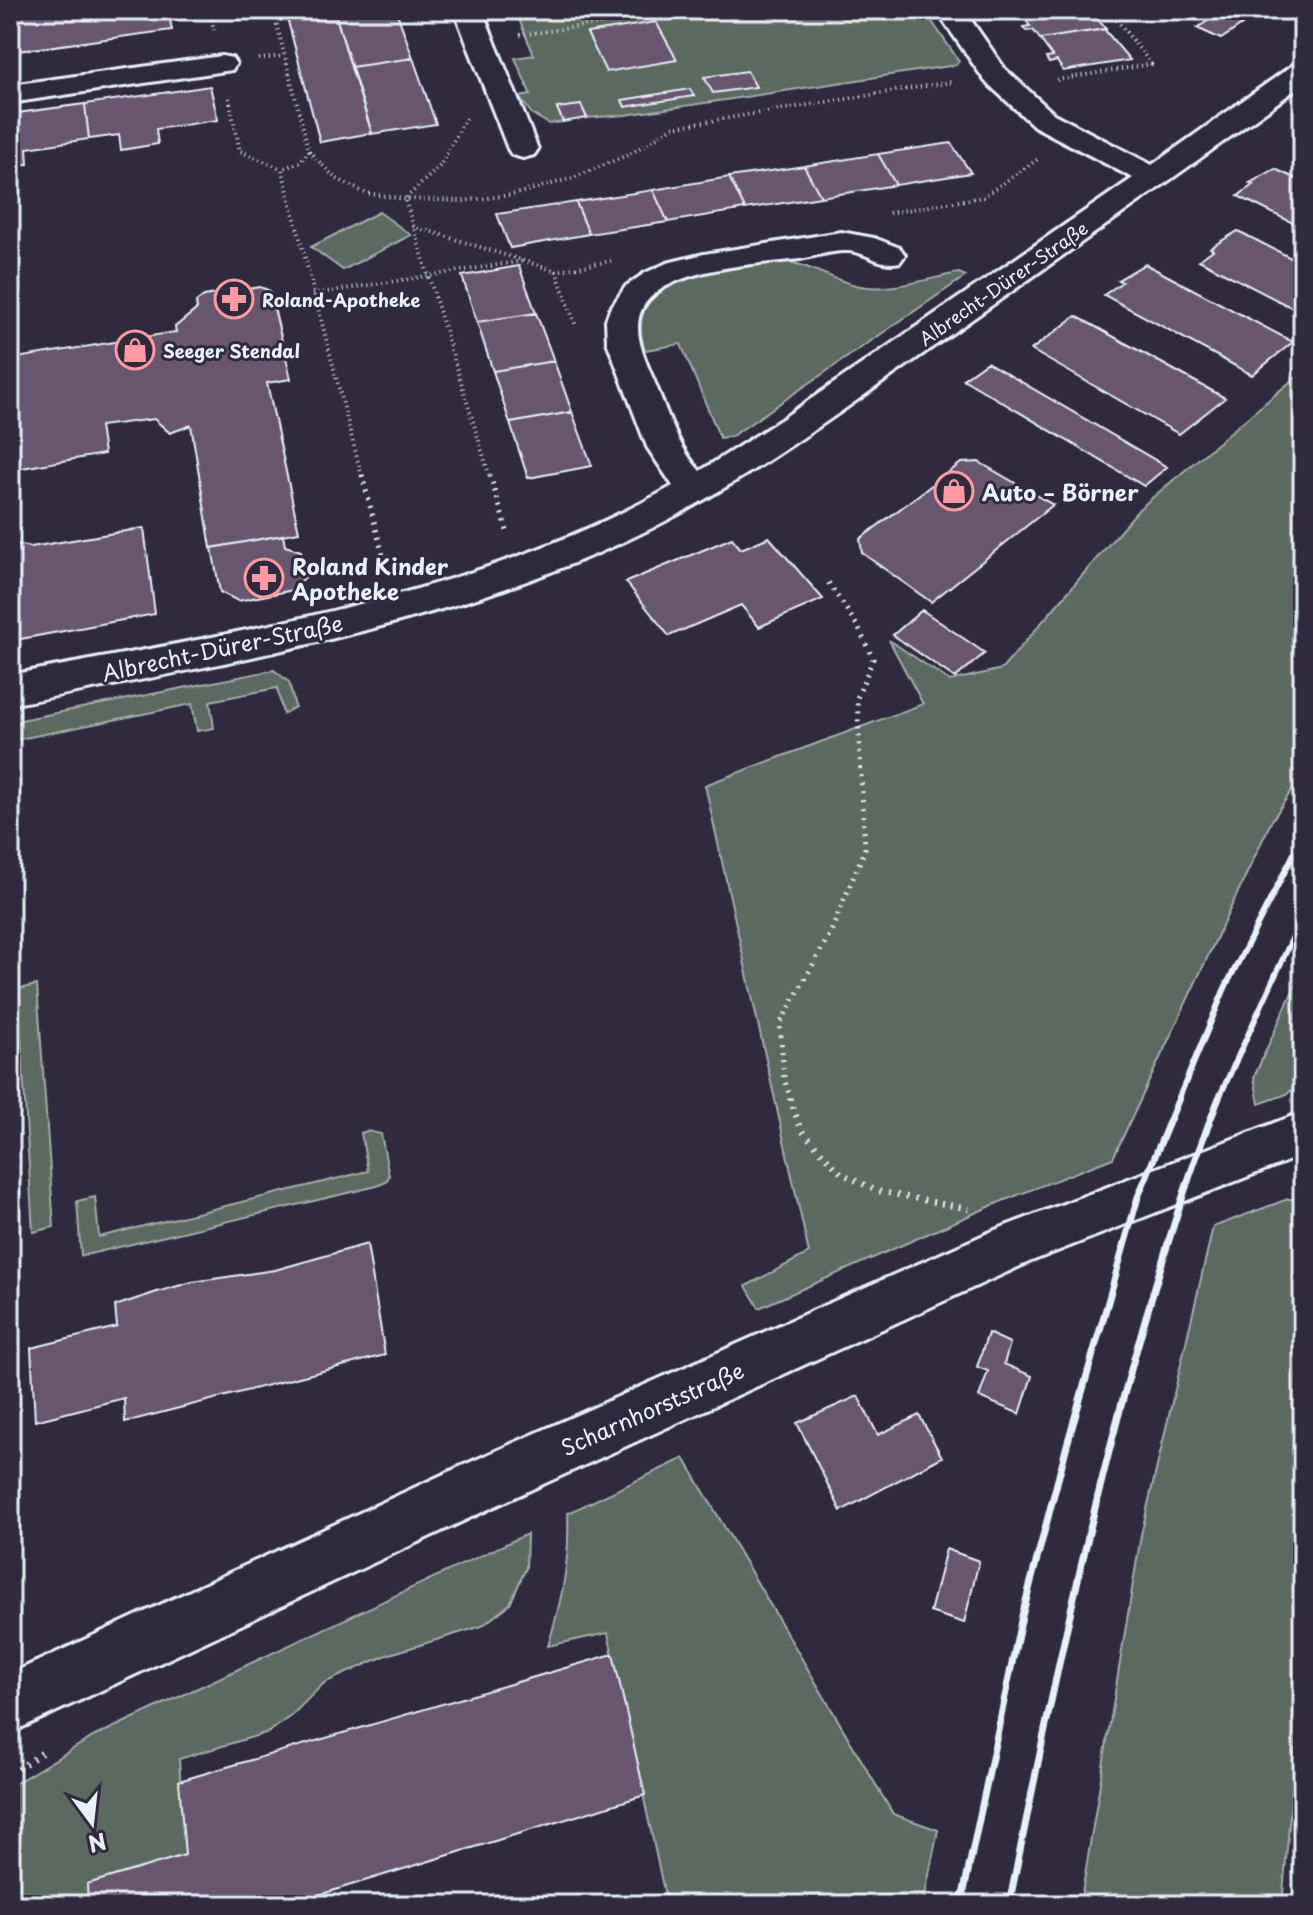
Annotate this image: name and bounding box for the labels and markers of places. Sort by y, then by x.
pharmacy icon: Roland-Apotheke [213,278,255,320]
place label: Roland-Apotheke [262,286,421,313]
shop icon: Seeger Stendal [114,329,156,371]
place label: Seeger Stendal [163,337,300,364]
shop icon: Auto – Börner [933,470,975,512]
place label: Auto – Börner [982,475,1139,508]
place label: Roland Kinder Apotheke [292,549,449,607]
pharmacy icon: Roland Kinder Apotheke [243,557,285,599]

